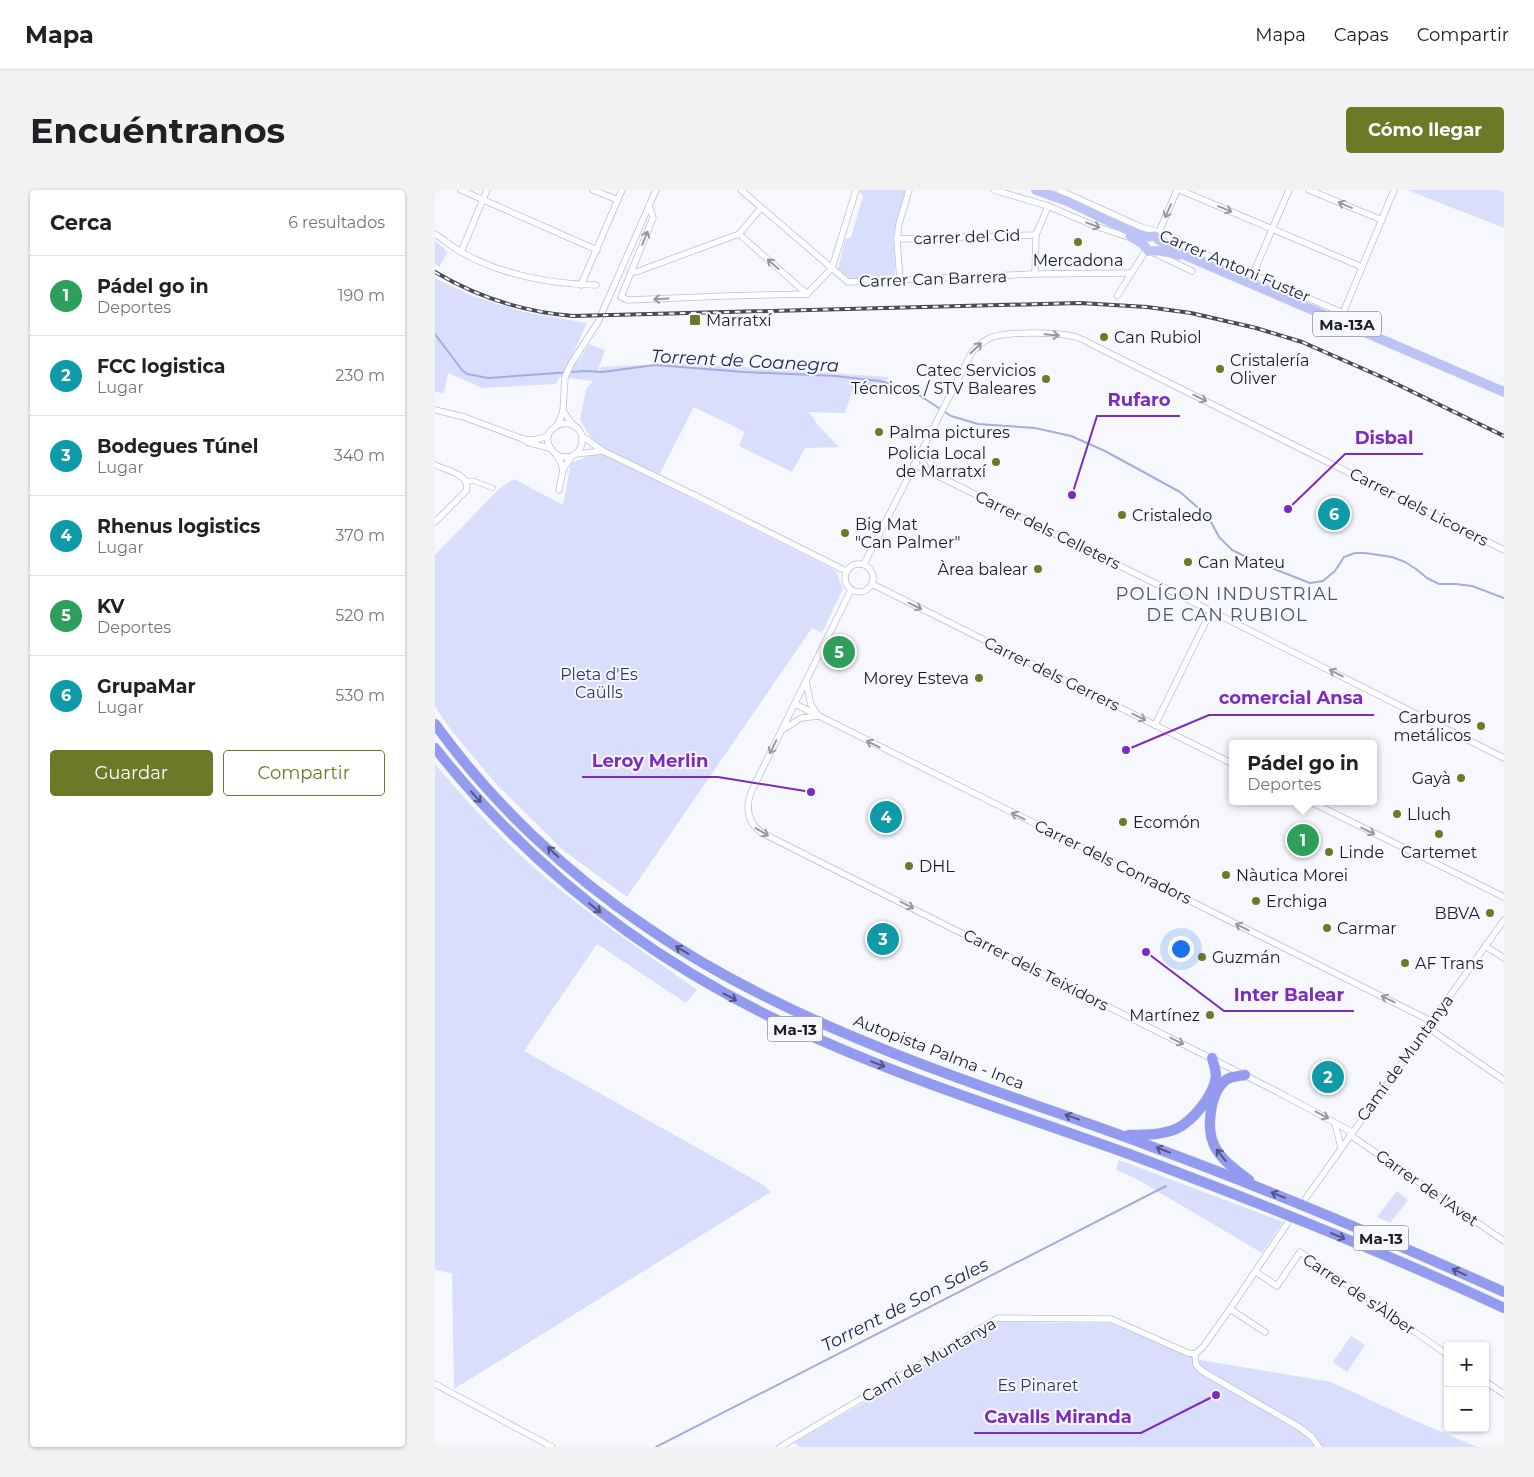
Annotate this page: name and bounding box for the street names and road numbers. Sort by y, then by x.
street label: carrer del Cid [913,226,1021,248]
street label: Carrer Antoni Fuster [1157,226,1313,306]
street label: Carrer Can Barrera [859,267,1007,291]
road number: Ma-13A [1313,312,1381,336]
street label: Carrer dels Licorers [1347,464,1492,550]
street label: Carrer dels Celleters [972,487,1124,574]
street label: Carrer dels Gerrers [981,633,1123,715]
street label: Carrer dels Conradors [1031,816,1195,908]
street label: Carrer dels Teixidors [960,925,1112,1015]
street label: Camí de Muntanya [1353,991,1457,1125]
street label: Autopista Palma - Inca [851,1011,1027,1093]
road number: Ma-13 [767,1016,823,1042]
street label: Carrer de l'Avet [1372,1146,1482,1231]
road number: Ma-13 [1353,1226,1409,1250]
street label: Carrer de s'Àlber [1299,1249,1419,1339]
street label: Camí de Muntanya [859,1314,999,1406]

